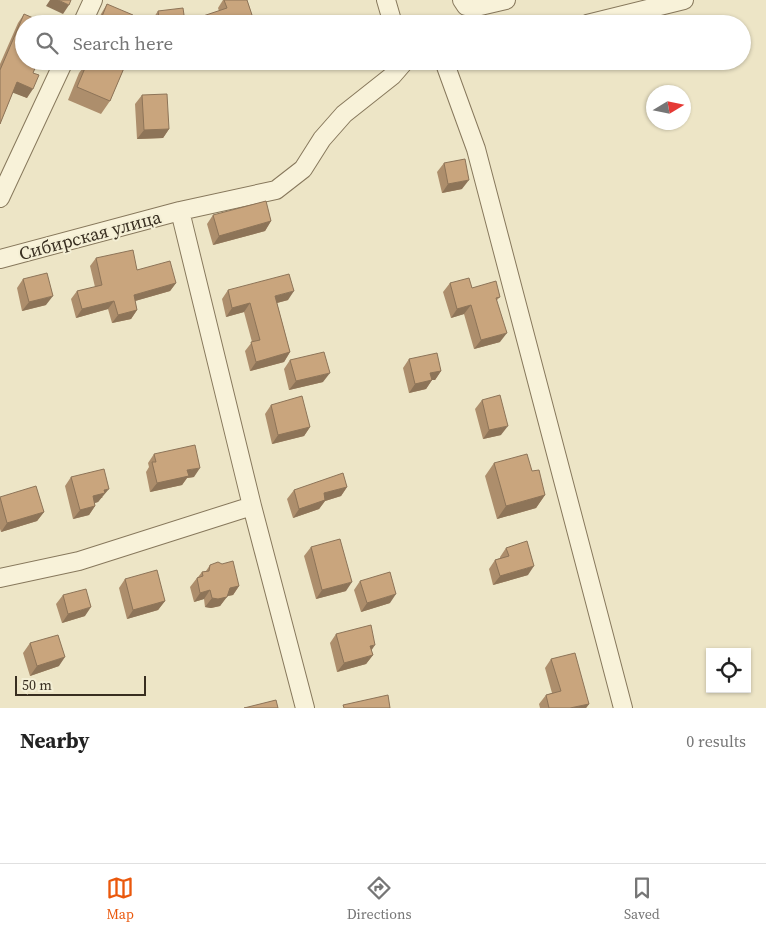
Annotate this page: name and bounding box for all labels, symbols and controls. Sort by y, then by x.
search box [15,15,751,70]
icon: search [33,29,61,57]
text: Search here [73,30,173,56]
north arrow [646,85,691,130]
street label: Сибирская улица [16,204,165,266]
map controls [706,648,751,693]
button: locate [706,648,751,693]
scale bar [15,673,146,696]
text: 50 m [22,675,52,695]
text: Nearby [20,726,90,755]
text: 0 results [686,730,746,752]
tab: Map [106,874,134,924]
tab: Directions [347,874,411,924]
tab: Saved [624,874,660,924]

